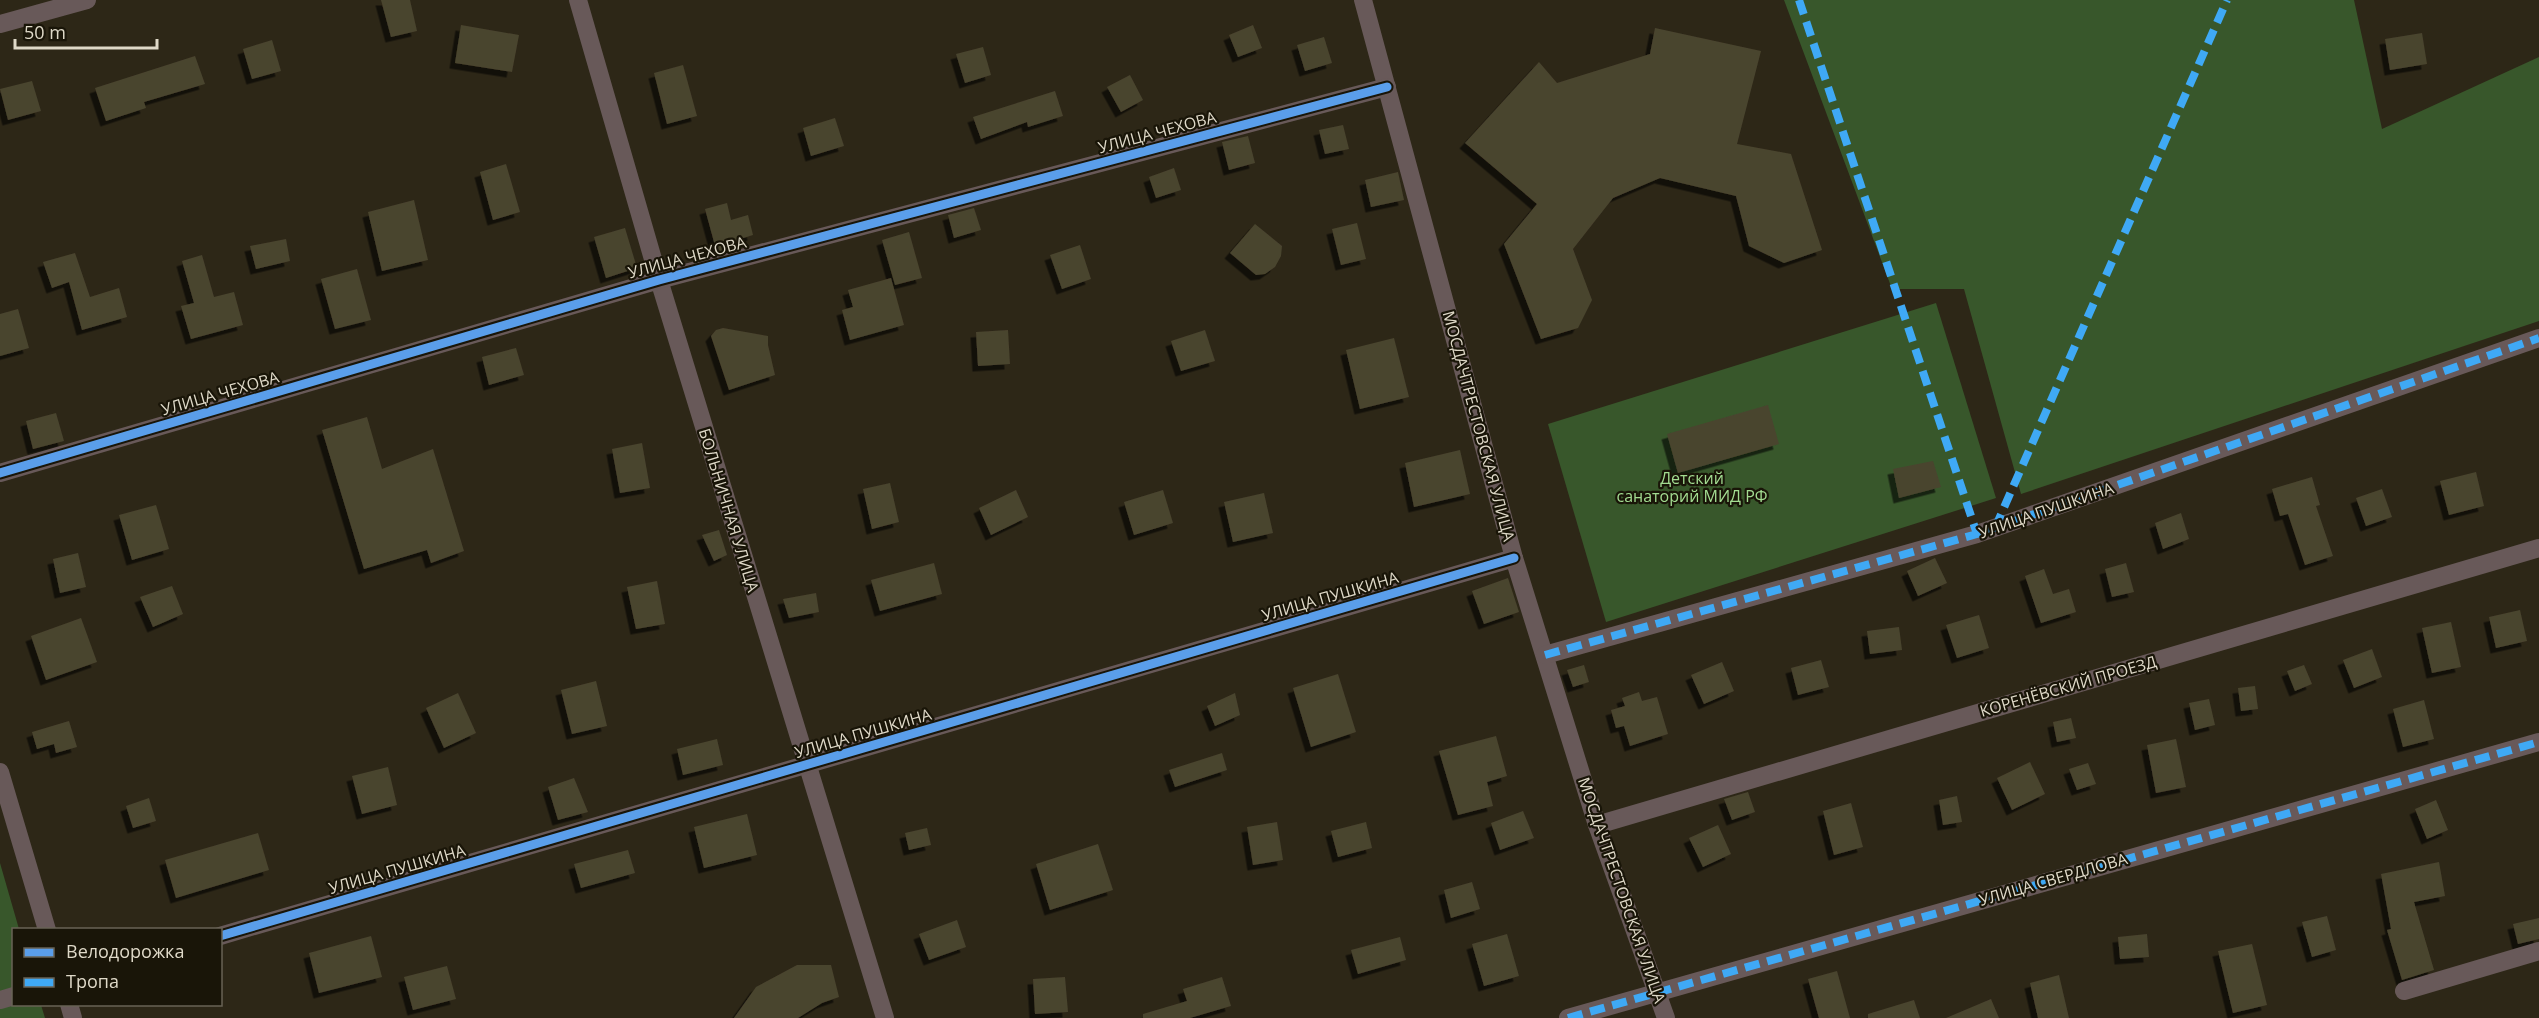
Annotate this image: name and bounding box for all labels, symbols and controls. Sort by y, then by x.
scale bar [15,12,158,50]
text: 50 m [24,20,66,44]
street label: УЛИЦА ЧЕХОВА [1095,105,1219,158]
street label: УЛИЦА ЧЕХОВА [625,230,749,283]
street label: МОСДАЧТРЕСТОВСКАЯ УЛИЦА [1438,308,1521,544]
street label: УЛИЦА ЧЕХОВА [159,365,282,420]
street label: БОЛЬНИЧНАЯ УЛИЦА [694,425,765,595]
park label: Детский санаторий МИД РФ [1616,467,1768,507]
street label: УЛИЦА ПУШКИНА [1976,476,2117,543]
street label: УЛИЦА ПУШКИНА [1259,566,1402,626]
street label: КОРЕНЁВСКИЙ ПРОЕЗД [1977,650,2159,722]
street label: УЛИЦА ПУШКИНА [792,703,935,763]
street label: МОСДАЧТРЕСТОВСКАЯ УЛИЦА [1573,774,1671,1007]
street label: УЛИЦА ПУШКИНА [326,839,469,899]
street label: УЛИЦА СВЕРДЛОВА [1976,847,2131,911]
legend [12,928,222,1006]
text: Велодорожка [66,939,184,963]
text: Тропа [66,969,119,993]

